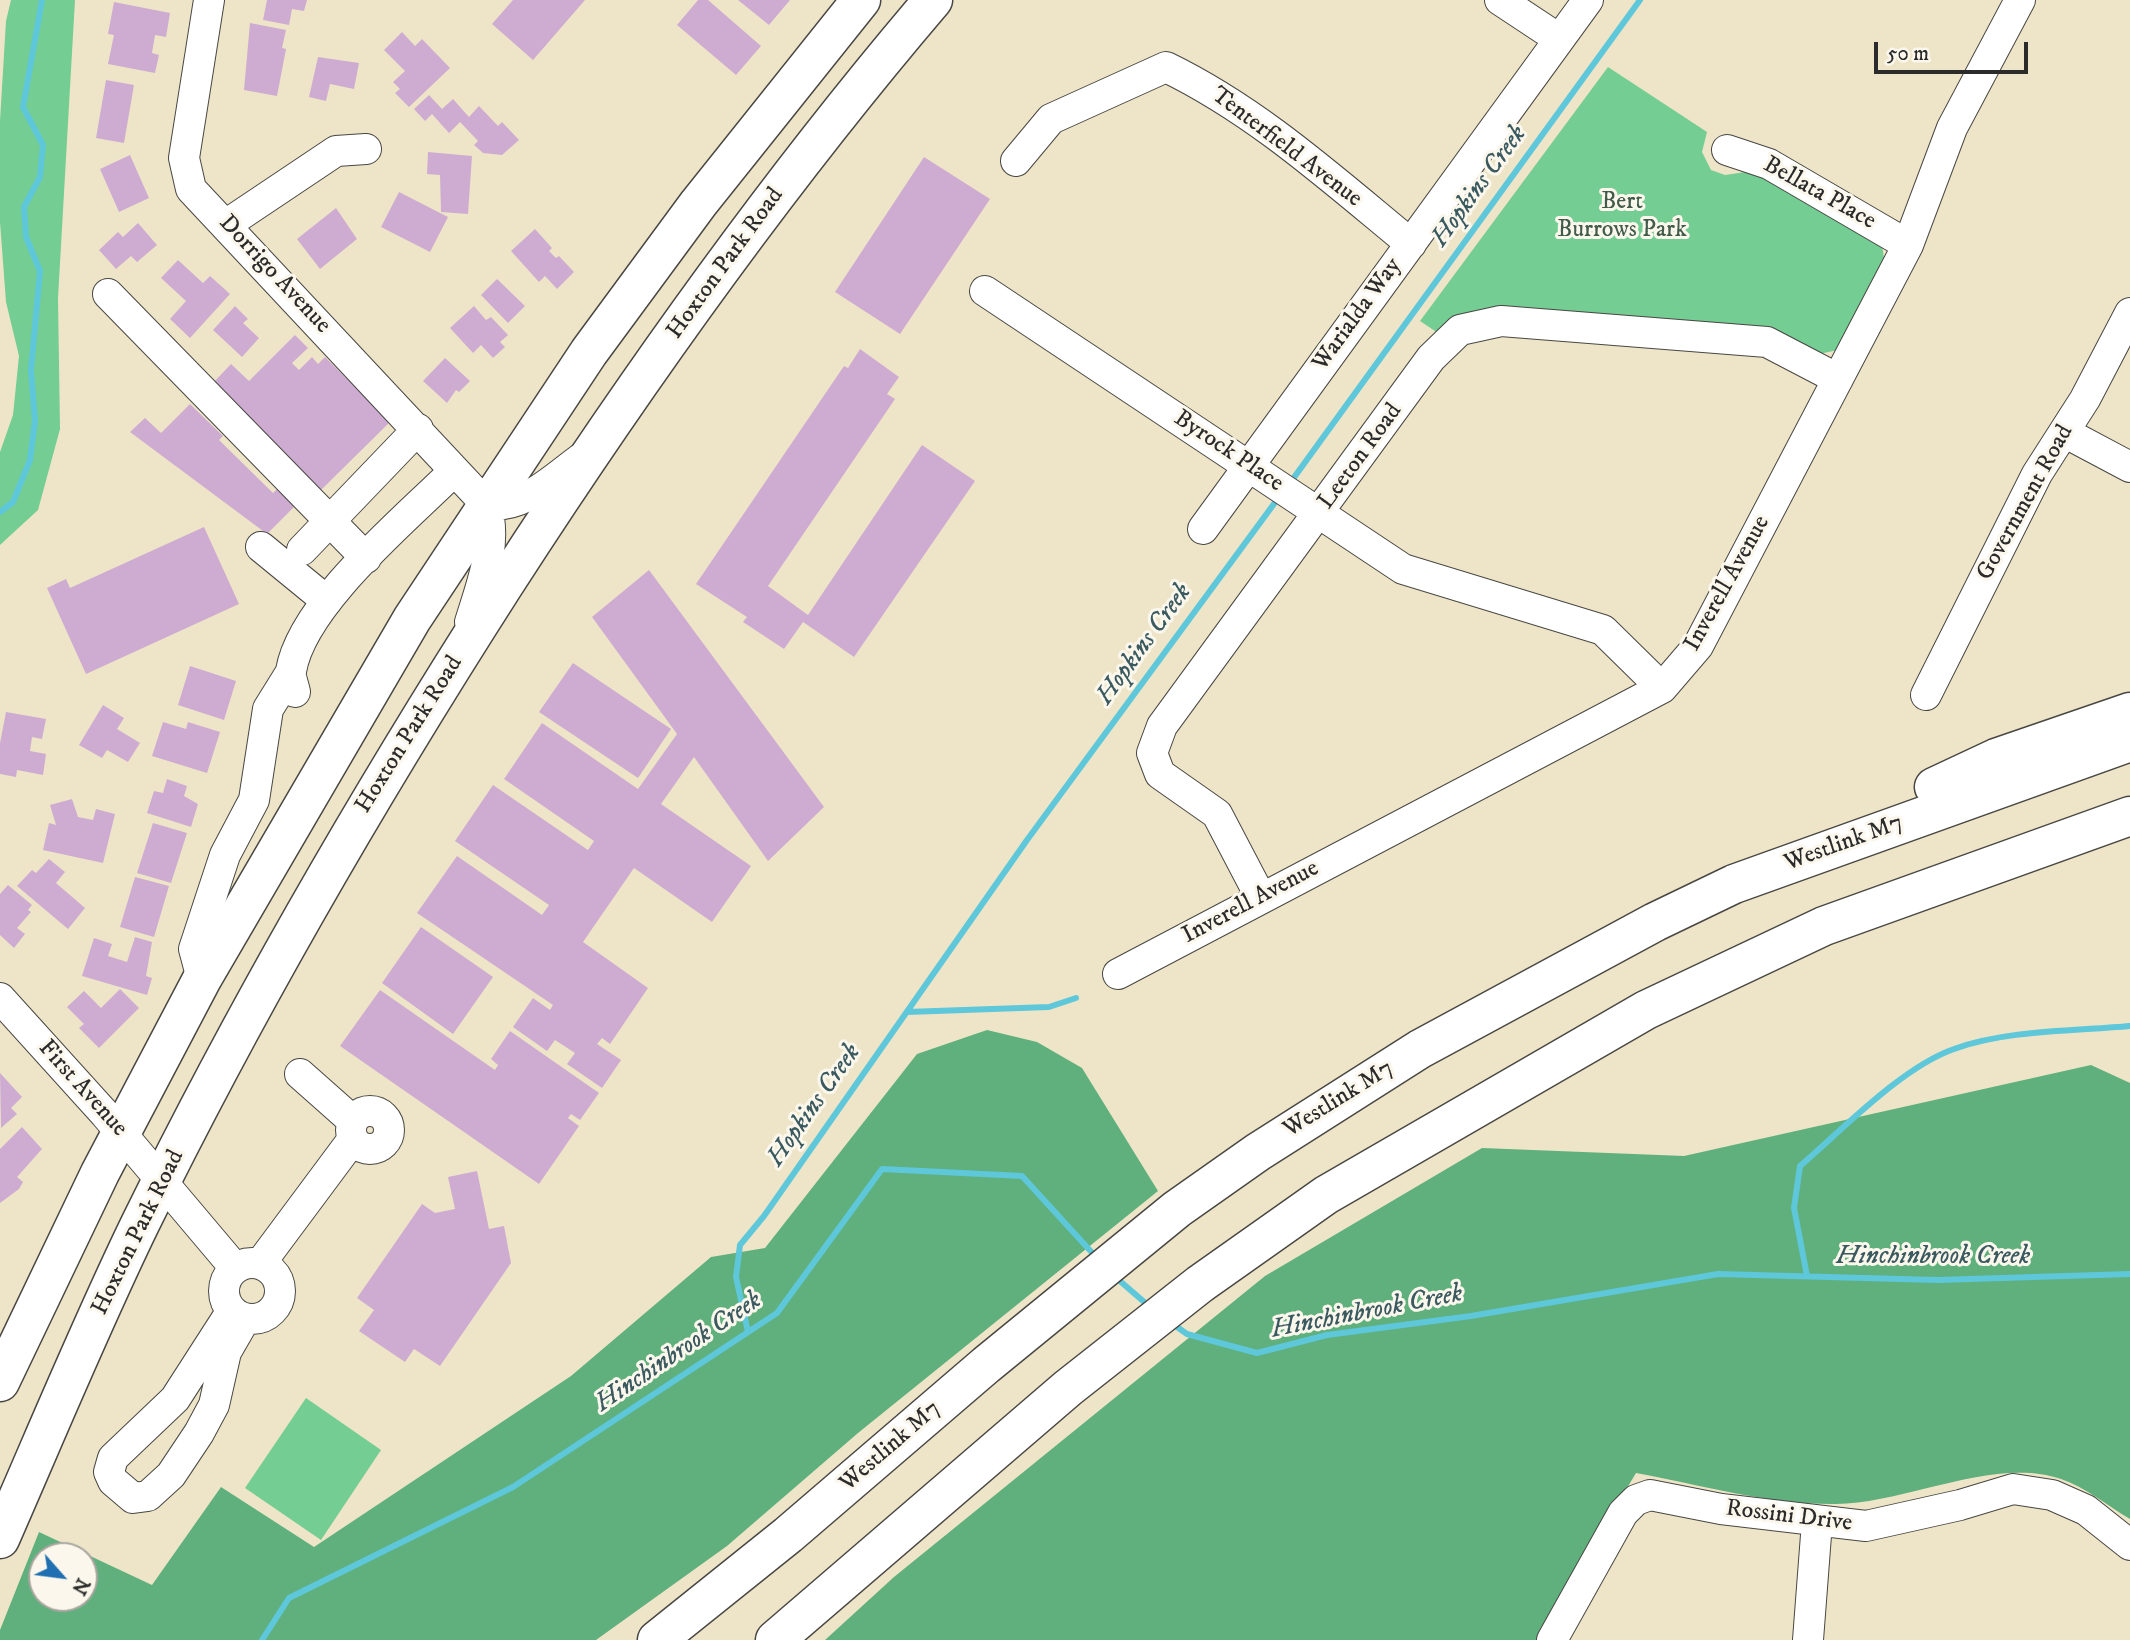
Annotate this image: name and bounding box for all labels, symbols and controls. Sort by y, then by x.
scale bar [1878,28,2032,72]
text: 50 m [1887,41,1929,67]
street label: Tenterfield Avenue [1205,82,1367,214]
water label: Hopkins Creek [1426,120,1534,254]
street label: Bellata Place [1758,151,1880,237]
street label: Hoxton Park Road [661,183,791,345]
park label: Bert Burrows Park [1557,189,1687,245]
street label: Dorrigo Avenue [212,210,336,340]
street label: Warialda Way [1307,253,1409,377]
street label: Leeton Road [1313,398,1409,516]
street label: Byrock Place [1168,405,1288,499]
street label: Government Road [1971,420,2081,586]
street label: Inverell Avenue [1679,511,1777,657]
water label: Hopkins Creek [1091,578,1199,712]
street label: Hoxton Park Road [350,651,470,819]
street label: Westlink M7 [1781,809,1907,879]
street label: Inverell Avenue [1178,855,1324,951]
street label: First Avenue [31,1035,133,1143]
water label: Hopkins Creek [761,1039,869,1173]
street label: Westlink M7 [1279,1055,1399,1145]
street label: Hoxton Park Road [87,1146,191,1320]
water label: Hinchinbrook Creek [1836,1242,2030,1274]
water label: Hinchinbrook Creek [1269,1279,1465,1347]
water label: Hinchinbrook Creek [590,1286,768,1420]
street label: Westlink M7 [835,1395,947,1499]
street label: Rossini Drive [1724,1495,1854,1539]
north arrow [28,1542,98,1612]
text: N [66,1574,94,1598]

